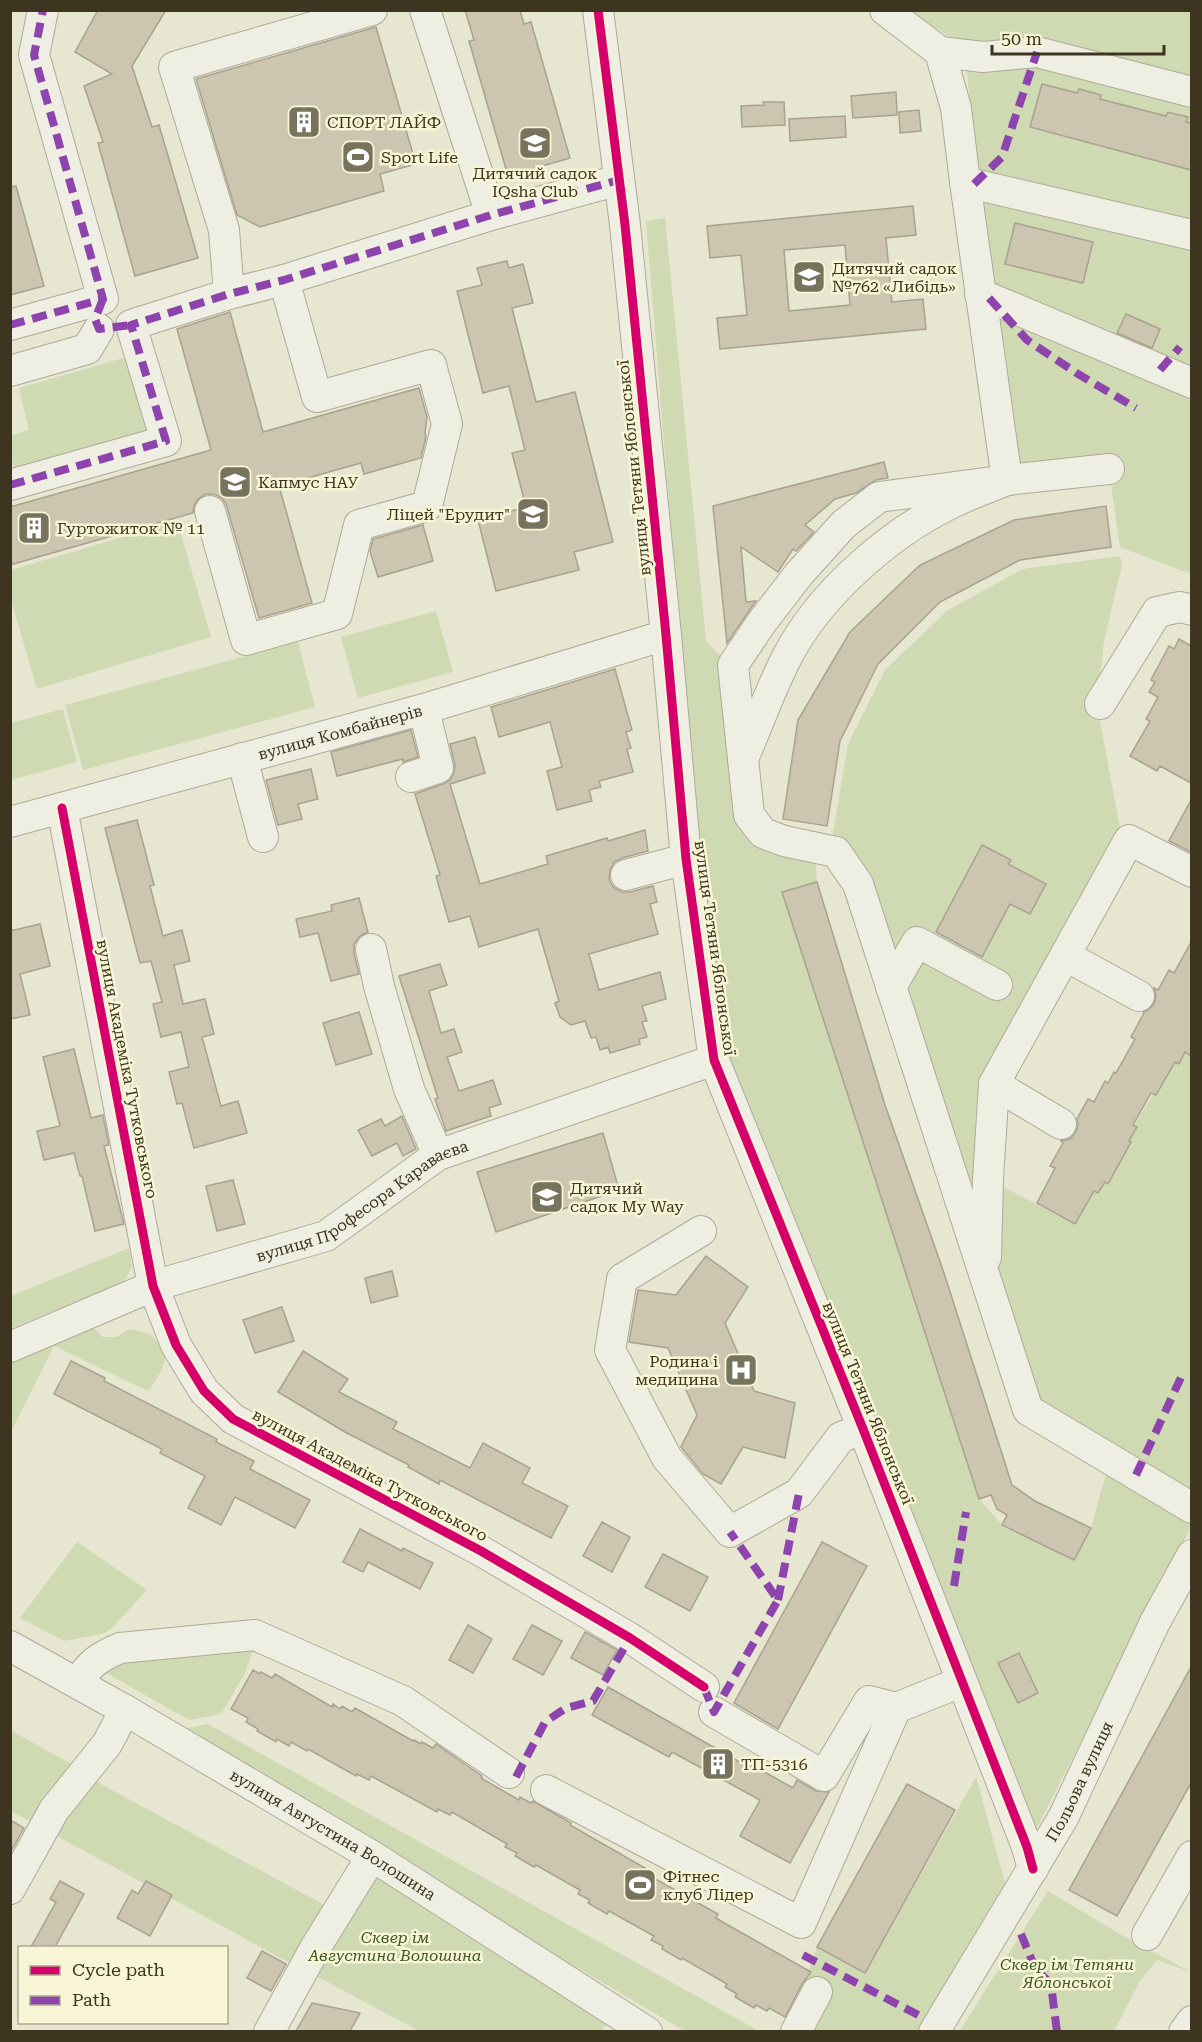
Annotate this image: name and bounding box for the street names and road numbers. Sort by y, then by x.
street label: вулиця Тетяни Яблонської [613,359,655,577]
street label: вулиця Комбайнерів [256,700,424,763]
street label: вулиця Тетяни Яблонської [690,839,740,1057]
street label: вулиця Академіка Тутковського [93,938,162,1200]
street label: вулиця Професора Караваєва [254,1136,471,1265]
street label: вулиця Тетяни Яблонської [819,1299,917,1507]
street label: вулиця Академіка Тутковського [249,1405,491,1545]
street label: Польова вулиця [1042,1718,1117,1845]
street label: вулиця Августина Волошина [227,1765,440,1904]

